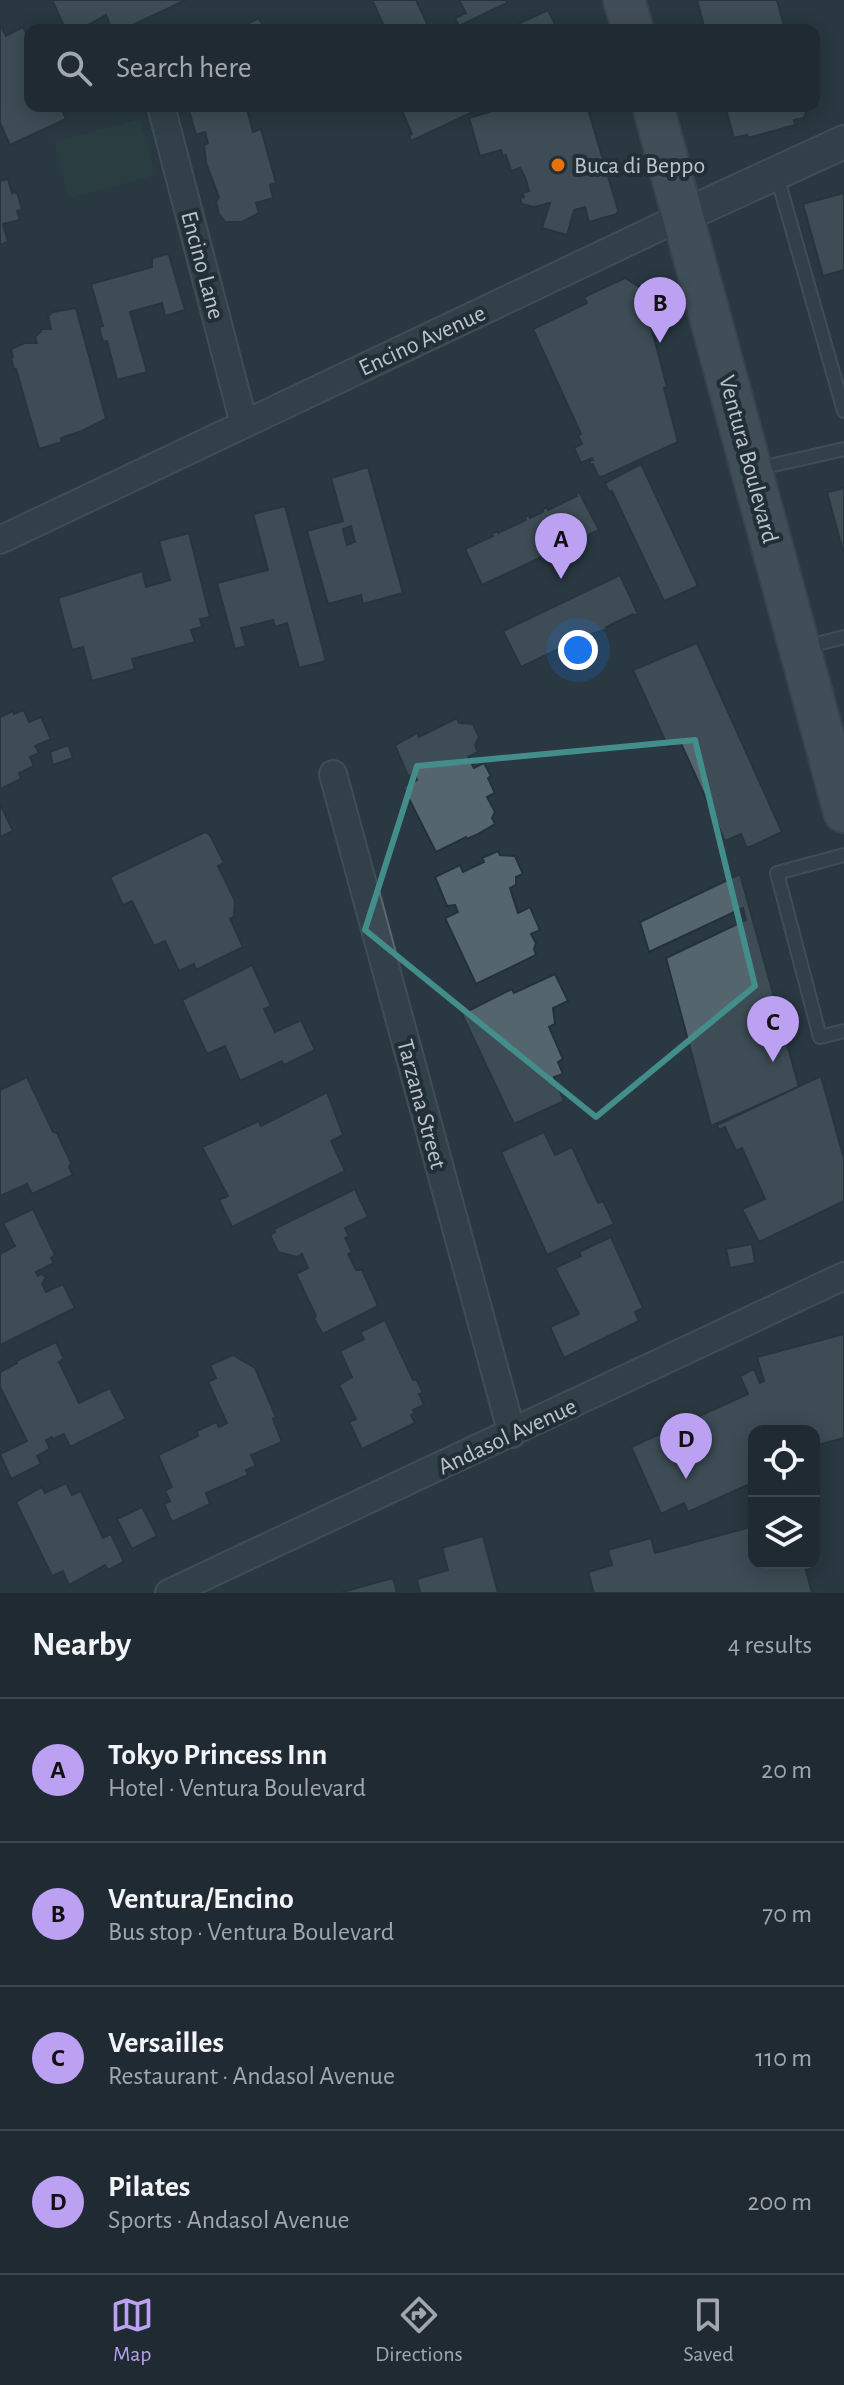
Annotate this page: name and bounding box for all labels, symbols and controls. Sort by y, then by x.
search box [24,24,820,112]
icon: search [52,46,96,90]
text: Search here [116,53,252,83]
place label: Buca di Beppo [574,154,705,178]
marker: Buca di Beppo [549,156,567,174]
street label: Encino Lane [176,208,228,322]
pin: B [634,277,686,343]
street label: Encino Avenue [355,301,490,381]
street label: Ventura Boulevard [714,373,782,546]
pin: A [535,513,587,579]
your location [558,630,598,670]
pin: C [747,996,799,1062]
street label: Tarzana Street [392,1037,450,1172]
street label: Andasol Avenue [434,1394,580,1479]
pin: D [660,1413,712,1479]
map controls [748,1425,820,1569]
button: locate [748,1425,820,1497]
button: layers [748,1497,820,1569]
text: Nearby [32,1628,131,1662]
text: 4 results [728,1632,812,1658]
text: Tokyo Princess Inn [108,1740,327,1770]
text: A [50,1757,66,1783]
text: 20 m [761,1757,812,1783]
text: Hotel · Ventura Boulevard [108,1775,366,1801]
text: Ventura/Encino [108,1884,294,1914]
text: B [50,1901,66,1927]
text: 70 m [762,1901,812,1927]
text: Bus stop · Ventura Boulevard [108,1919,394,1945]
text: Versailles [108,2028,224,2058]
text: C [51,2045,65,2071]
text: 110 m [755,2045,812,2071]
text: Restaurant · Andasol Avenue [108,2063,395,2089]
text: Pilates [108,2172,190,2202]
text: D [49,2189,67,2215]
text: 200 m [748,2189,812,2215]
text: Sports · Andasol Avenue [108,2207,349,2233]
tab: Map [110,2293,154,2367]
tab: Directions [375,2293,463,2367]
tab: Saved [683,2293,734,2367]

